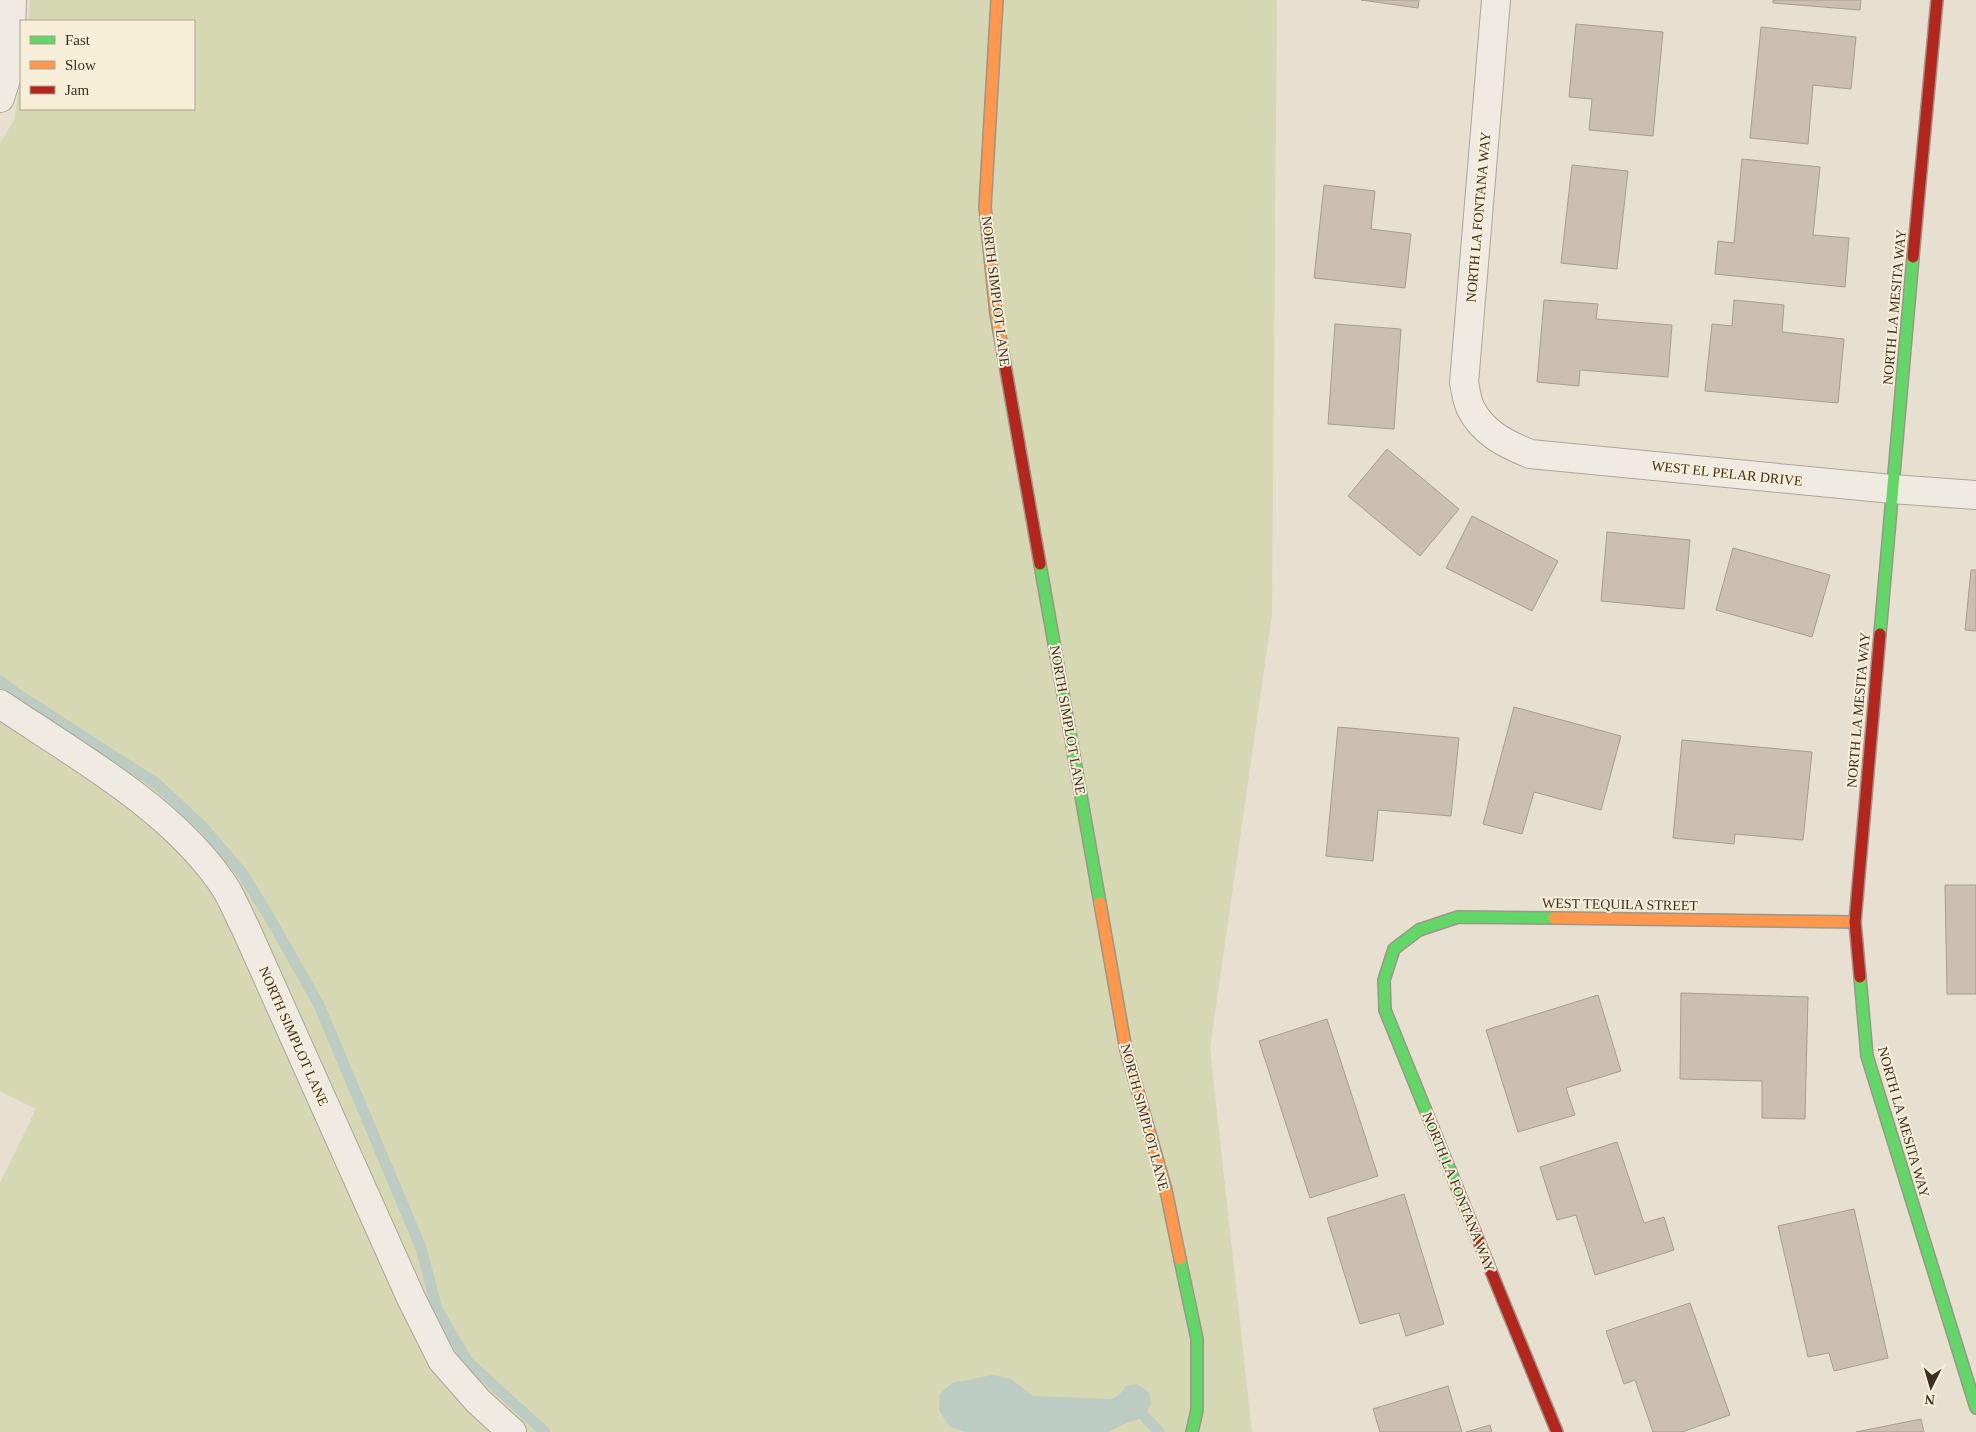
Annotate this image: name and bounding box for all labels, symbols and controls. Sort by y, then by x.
legend [20,20,195,110]
text: Fast [65,32,91,48]
text: Slow [65,57,96,73]
text: Jam [65,82,89,98]
street label: NORTH LA FONTANA WAY [1464,131,1493,303]
street label: NORTH SIMPLOT LANE [979,215,1012,367]
street label: NORTH LA MESITA WAY [1880,229,1909,386]
street label: WEST EL PELAR DRIVE [1651,458,1803,489]
street label: NORTH LA MESITA WAY [1844,632,1873,789]
street label: NORTH SIMPLOT LANE [1047,644,1088,796]
street label: WEST TEQUILA STREET [1542,896,1698,913]
street label: NORTH SIMPLOT LANE [256,964,331,1108]
street label: NORTH SIMPLOT LANE [1118,1042,1171,1192]
street label: NORTH LA MESITA WAY [1875,1045,1932,1199]
street label: NORTH LA FONTANA WAY [1420,1110,1498,1274]
north arrow [1906,1362,1956,1412]
text: N [1924,1392,1936,1407]

